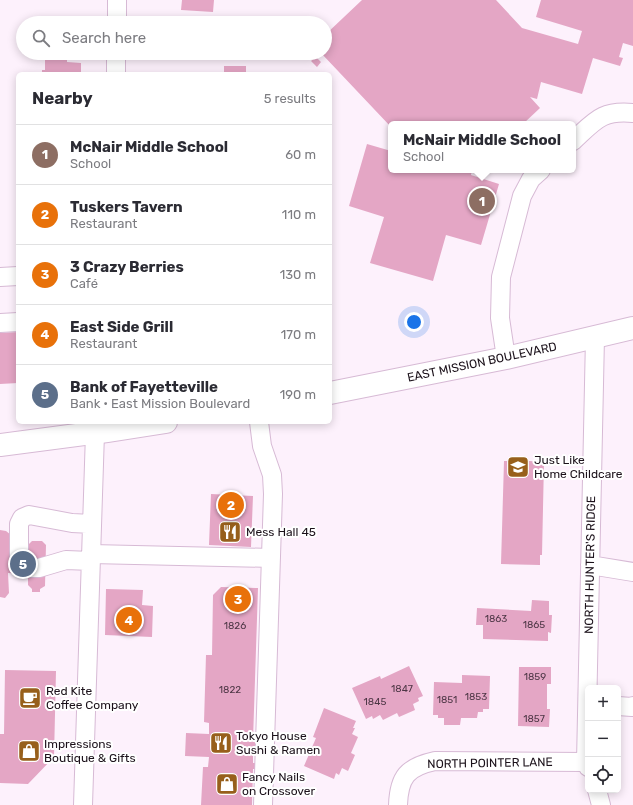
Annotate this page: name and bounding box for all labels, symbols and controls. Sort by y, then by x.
search box [16,16,332,60]
icon: search [30,27,52,49]
text: Search here [62,29,146,47]
text: Nearby [32,88,93,108]
text: 5 results [264,91,316,106]
popup [388,121,576,173]
text: McNair Middle School [403,131,561,149]
text: McNair Middle School [70,138,228,156]
text: 1 [42,147,48,162]
text: 60 m [285,147,316,162]
text: School [403,149,444,164]
text: School [70,156,111,171]
pin: 1 [469,186,495,216]
text: Tuskers Tavern [70,198,183,216]
text: 2 [41,207,49,222]
text: 110 m [282,207,316,222]
text: Restaurant [70,216,137,231]
text: 3 Crazy Berries [70,258,184,276]
text: 3 [41,267,49,282]
text: 130 m [280,267,316,282]
text: Café [70,276,98,291]
your location [404,312,424,332]
text: East Side Grill [70,318,173,336]
text: 4 [41,327,49,342]
text: 170 m [281,327,316,342]
text: Restaurant [70,336,137,351]
street label: EAST MISSION BOULEVARD [406,339,558,385]
text: Bank of Fayetteville [70,378,218,396]
text: 5 [41,387,49,402]
text: 190 m [280,387,316,402]
text: Bank · East Mission Boulevard [70,396,250,411]
place label: Just Like Home Childcare [534,453,623,481]
school or university icon: Just Like Home Childcare [505,454,531,480]
pin: 2 [218,490,244,520]
street label: NORTH HUNTER'S RIDGE [582,496,598,634]
restaurant icon: Mess Hall 45 [217,519,243,545]
place label: Mess Hall 45 [246,525,316,539]
pin: 5 [10,549,36,579]
pin: 3 [225,584,251,614]
pin: 4 [116,605,142,635]
house number: 1863 [485,613,507,625]
house number: 1865 [523,619,545,631]
house number: 1826 [224,620,246,632]
house number: 1859 [524,671,546,683]
house number: 1847 [391,683,413,695]
place label: Red Kite Coffee Company [46,684,139,712]
house number: 1822 [219,684,241,696]
cafe icon: Red Kite Coffee Company [17,685,43,711]
map controls [585,685,621,793]
button: + [585,685,621,721]
house number: 1853 [465,691,487,703]
house number: 1851 [437,694,457,706]
house number: 1845 [364,696,386,708]
house number: 1857 [523,713,545,725]
button: − [585,721,621,757]
place label: Tokyo House Sushi & Ramen [236,729,320,757]
restaurant icon: Tokyo House Sushi & Ramen [208,730,234,756]
place label: Impressions Boutique & Gifts [44,737,136,765]
shop icon: Impressions Boutique & Gifts [16,738,42,764]
street label: NORTH POINTER LANE [427,755,553,771]
button: locate [585,757,621,793]
place label: Fancy Nails on Crossover [242,770,315,798]
shop icon: Fancy Nails on Crossover [214,771,240,797]

